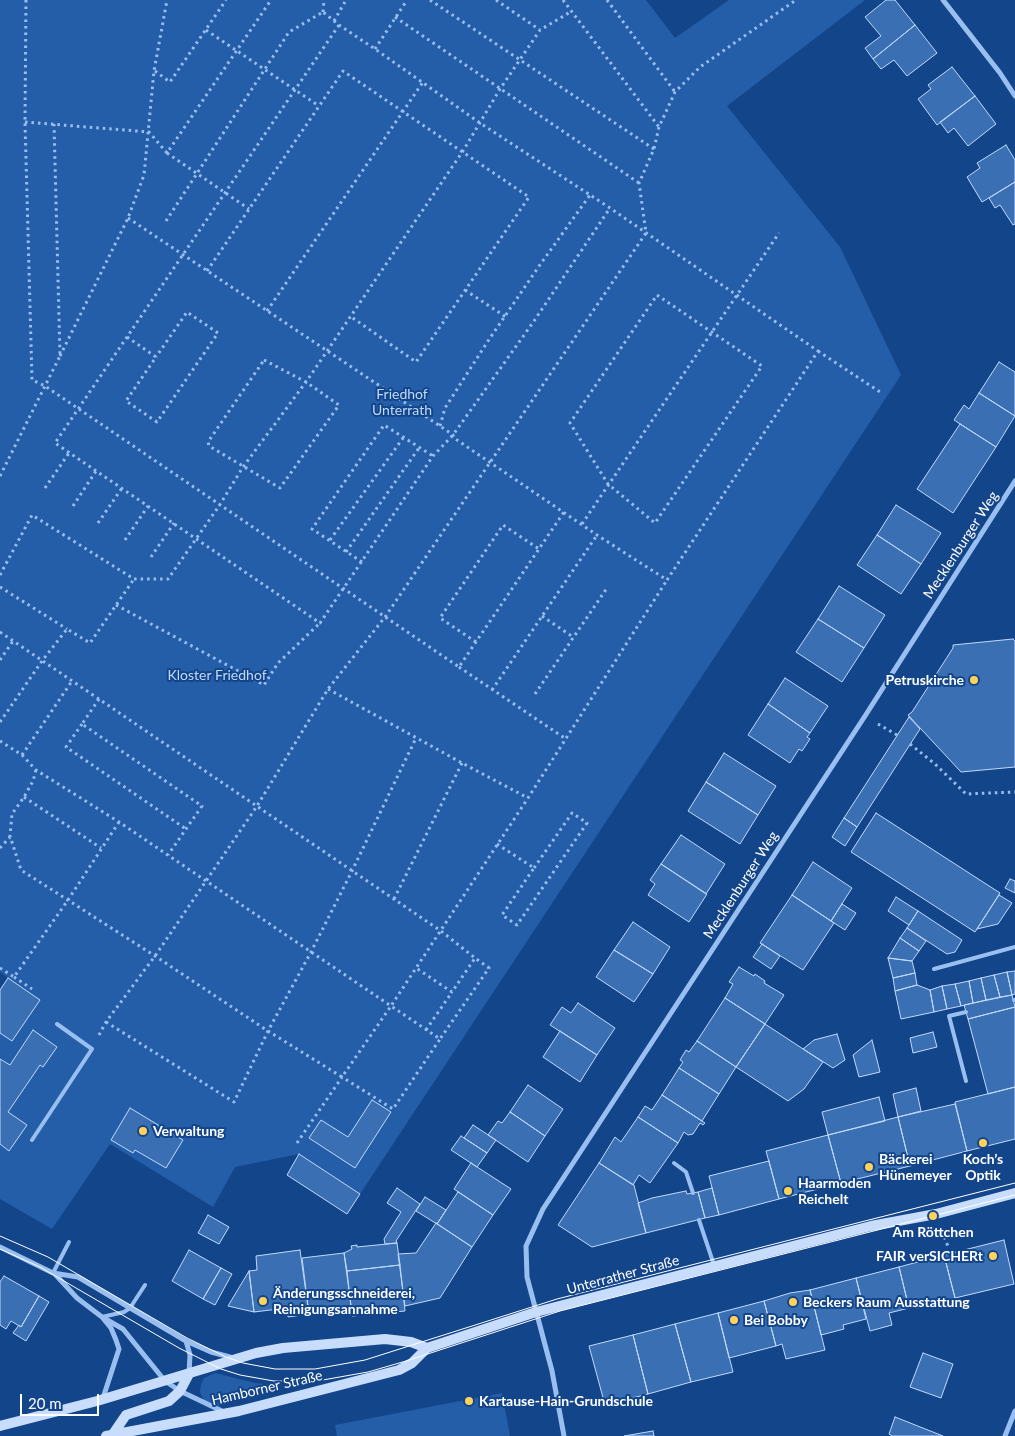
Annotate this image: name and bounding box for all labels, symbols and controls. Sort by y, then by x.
park label: Friedhof Unterrath [372,386,432,418]
street label: Mecklenburger Weg [920,488,1002,602]
park label: Kloster Friedhof [167,667,267,683]
place label: Petruskirche [886,672,964,688]
marker: Petruskirche [968,674,980,686]
street label: Mecklenburger Weg [700,828,782,942]
place label: Verwaltung [153,1123,224,1139]
marker: Verwaltung [137,1125,149,1137]
marker: Koch’s Optik [977,1137,989,1149]
place label: Bäckerei Hünemeyer [879,1151,952,1184]
place label: Koch’s Optik [963,1151,1003,1184]
marker: Bäckerei Hünemeyer [863,1161,875,1173]
place label: Haarmoden Reichelt [798,1175,871,1208]
marker: Haarmoden Reichelt [782,1185,794,1197]
marker: Am Röttchen [927,1210,939,1222]
place label: Am Röttchen [892,1224,974,1240]
place label: FAIR verSICHERt [876,1248,983,1264]
marker: FAIR verSICHERt [987,1250,999,1262]
street label: Unterrather Straße [565,1252,681,1298]
place label: Änderungsschneiderei, Reinigungsannahme [273,1285,415,1318]
place label: Beckers Raum Ausstattung [803,1294,970,1310]
marker: Änderungsschneiderei, Reinigungsannahme [257,1295,269,1307]
marker: Beckers Raum Ausstattung [787,1296,799,1308]
place label: Bei Bobby [744,1312,808,1328]
marker: Bei Bobby [728,1314,740,1326]
street label: Hamborner Straße [210,1367,324,1409]
scale bar [22,1384,101,1416]
place label: Kartause-Hain-Grundschule [479,1393,653,1409]
text: 20 m [28,1394,62,1412]
marker: Kartause-Hain-Grundschule [463,1395,475,1407]

